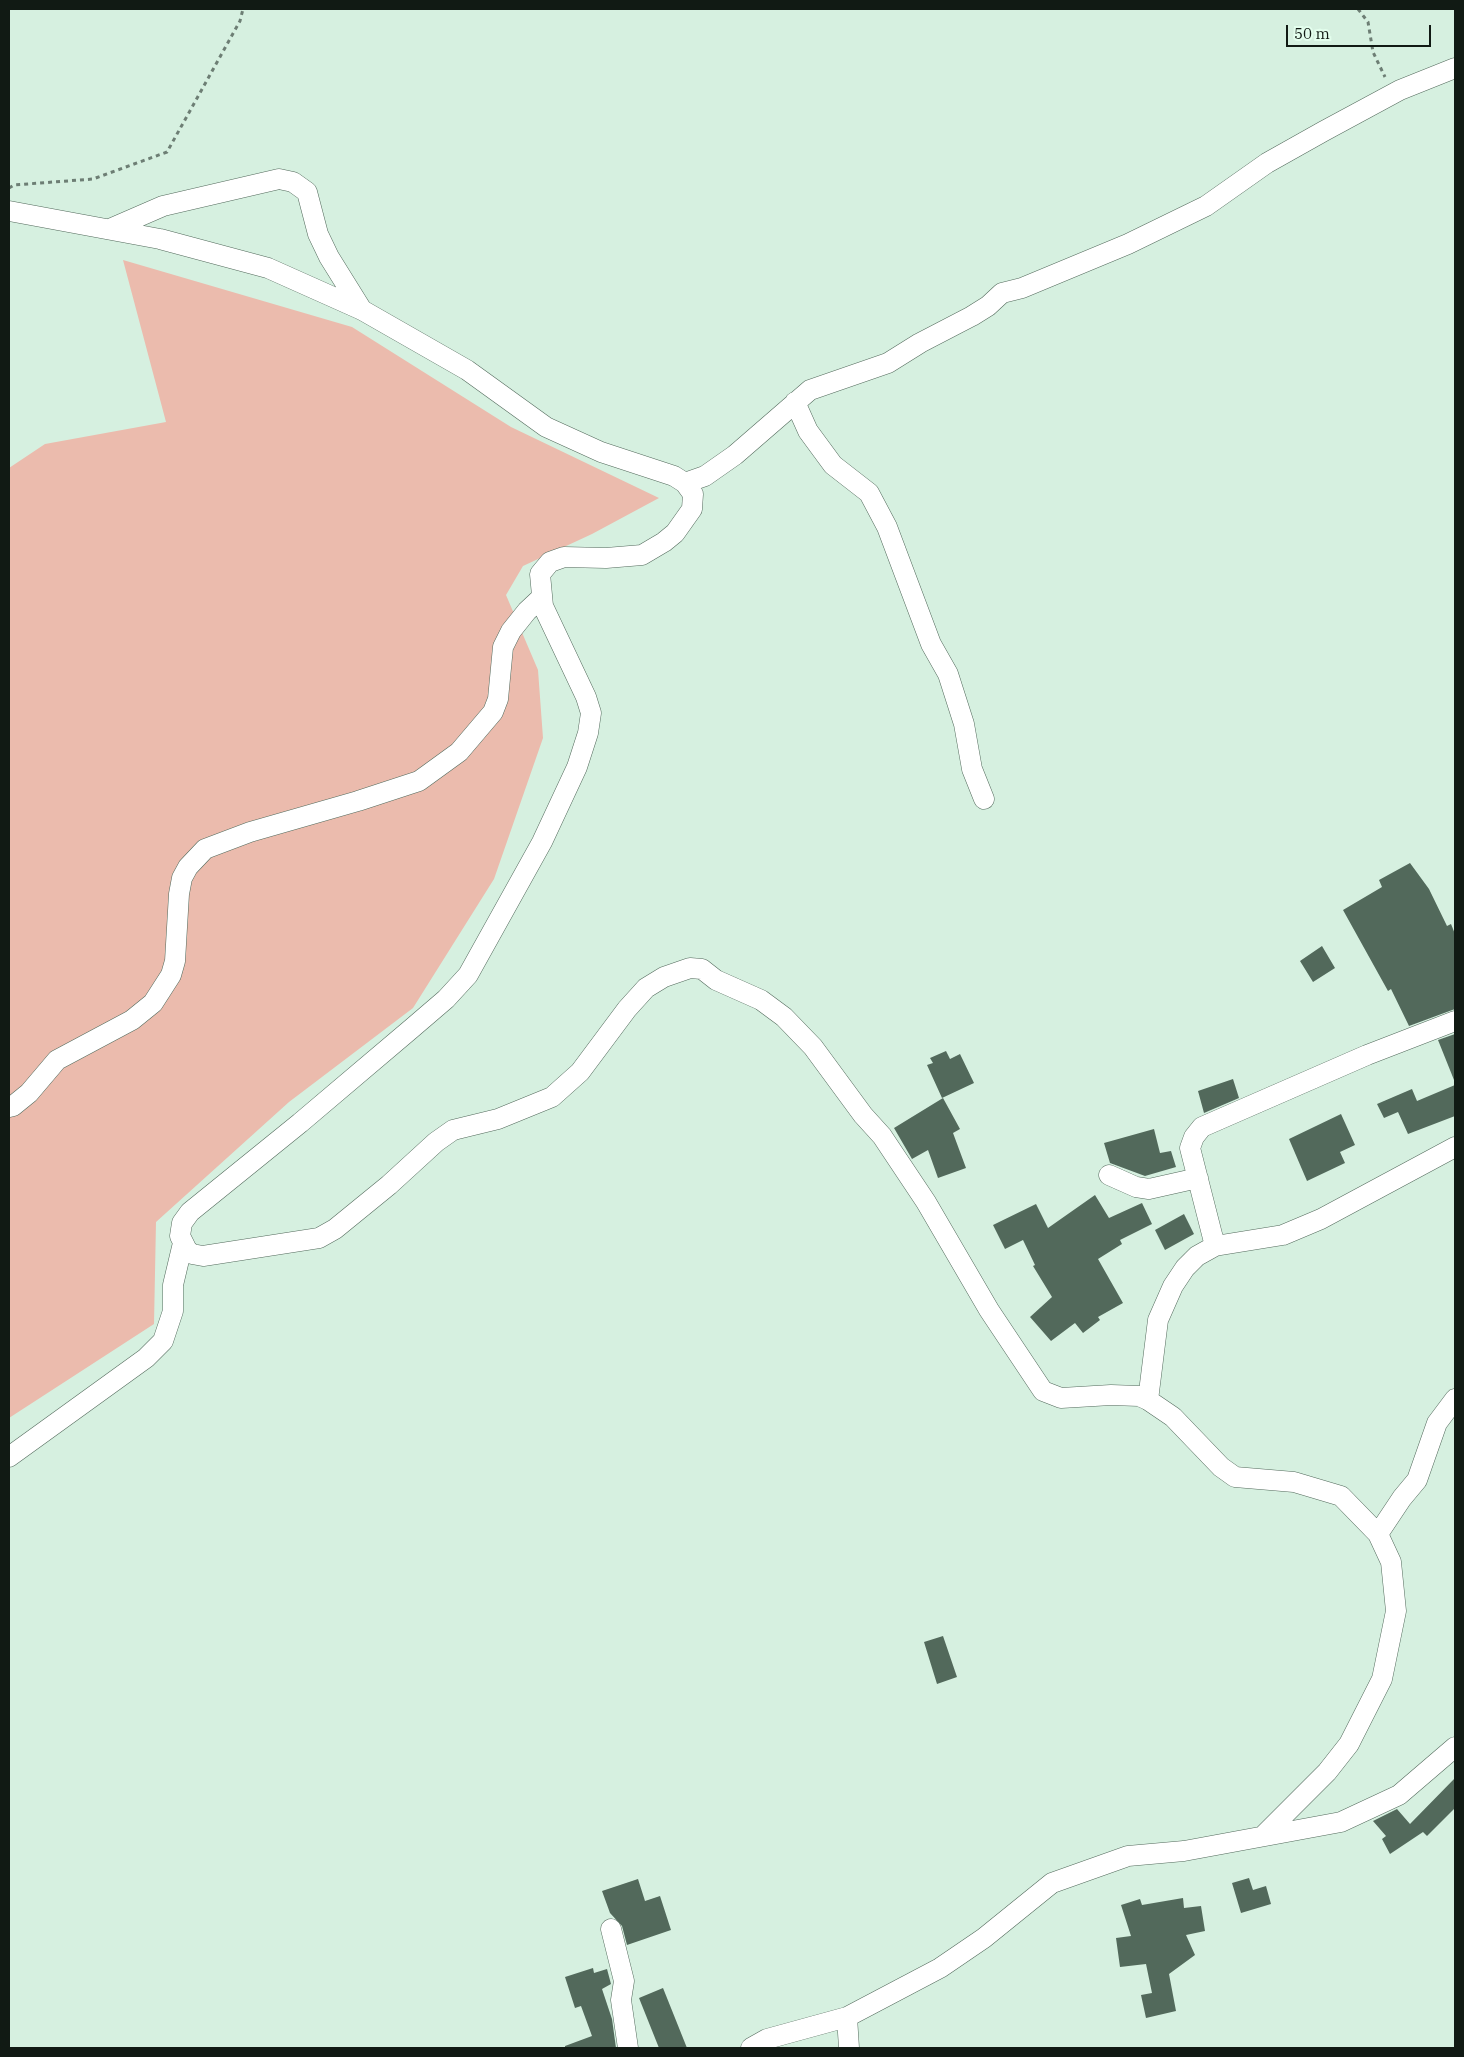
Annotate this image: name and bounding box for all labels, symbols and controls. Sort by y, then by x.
scale bar [1289,15,1434,47]
text: 50 m [1294,24,1330,43]

